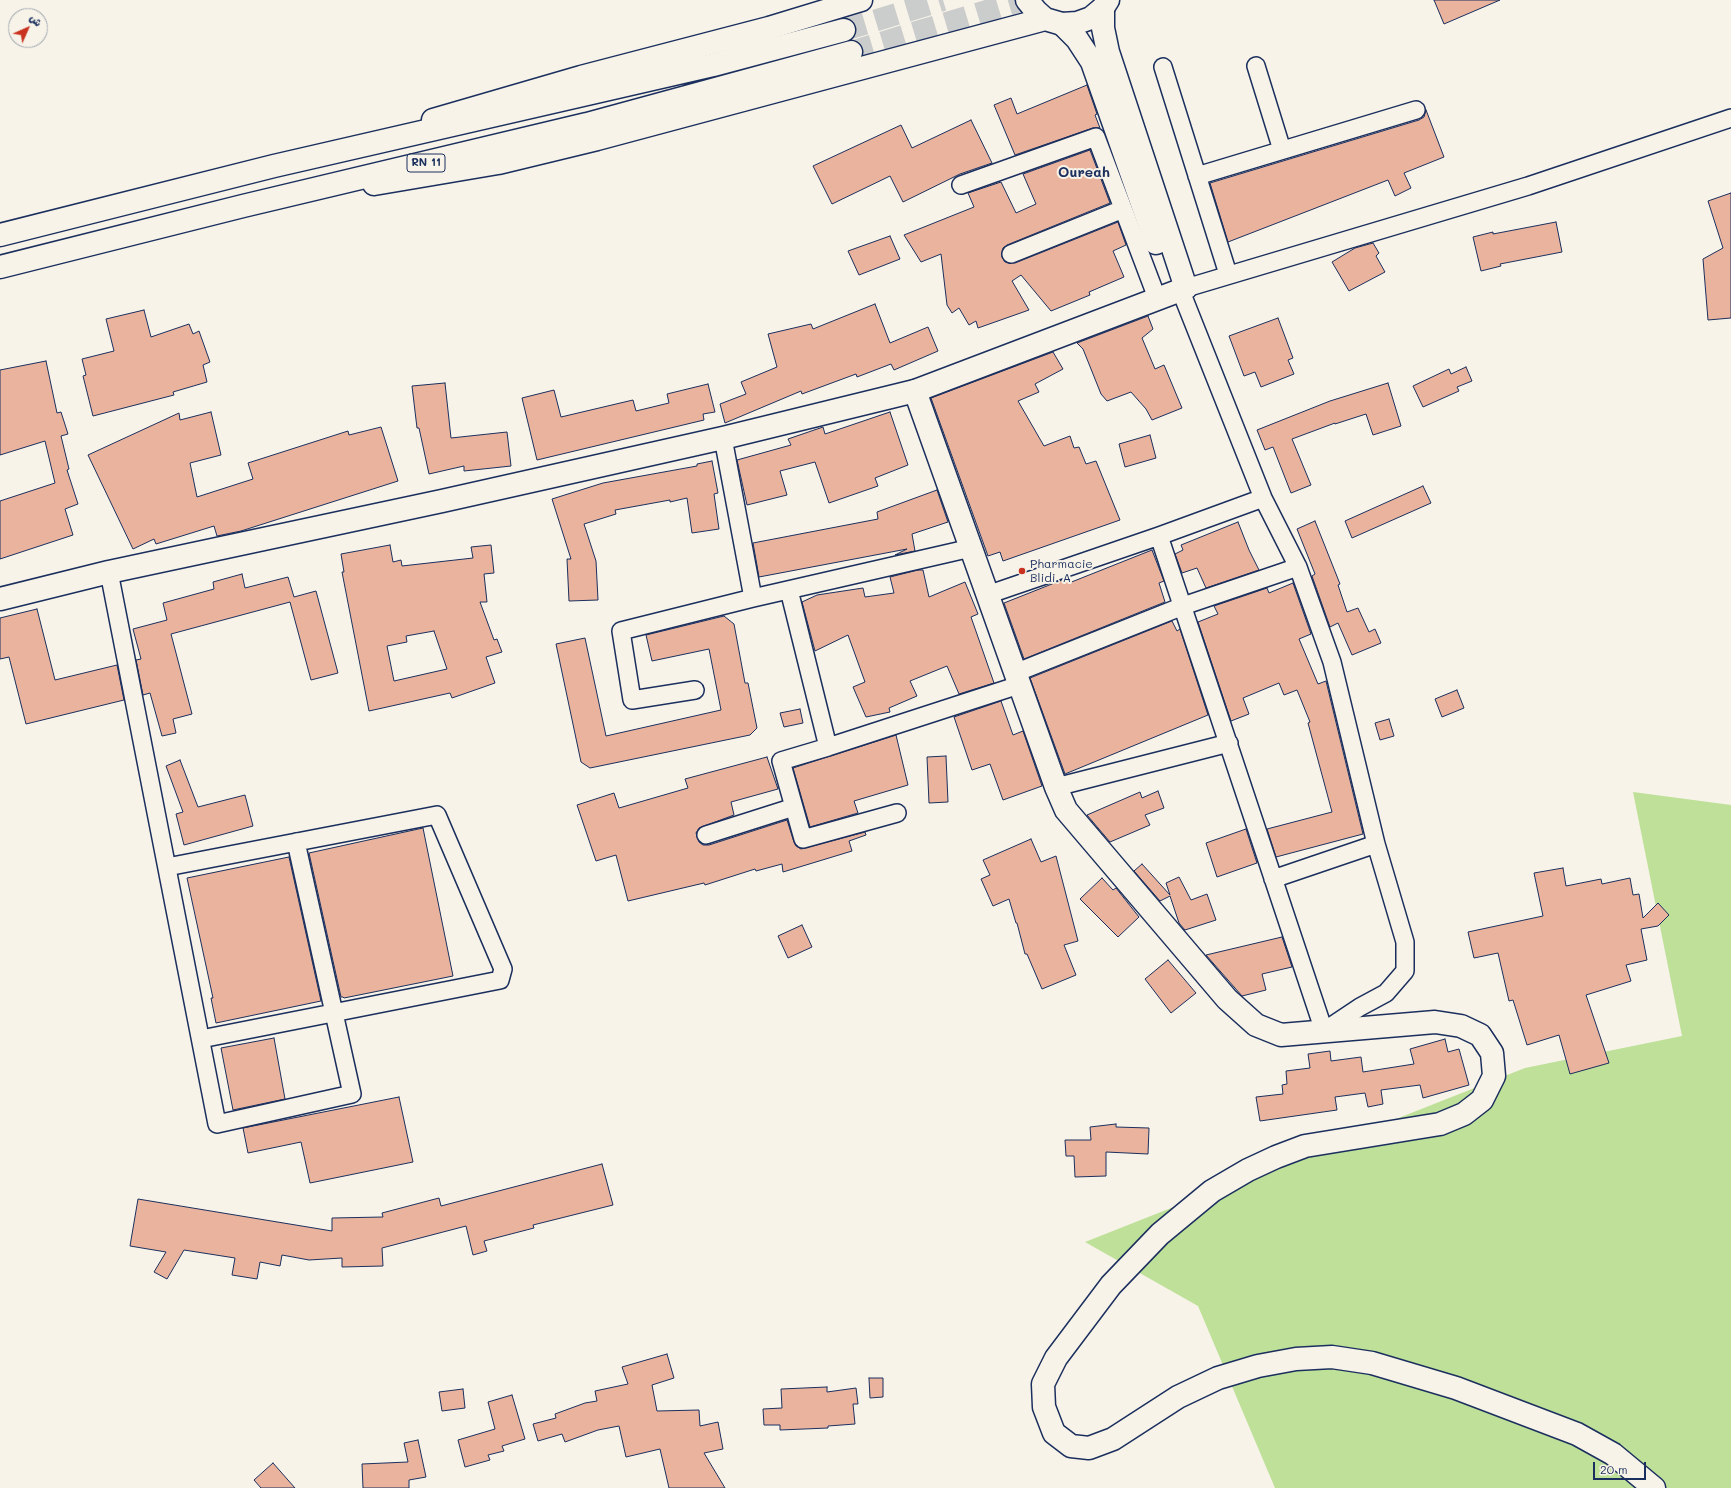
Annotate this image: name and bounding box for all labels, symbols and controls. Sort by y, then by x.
north arrow [8,8,48,48]
text: ش [27,10,46,29]
road number: RN 11 [407,154,445,172]
district label: Oureah [1058,165,1110,181]
place label: Pharmacie Blidi. A [1030,557,1093,585]
marker: Pharmacie Blidi. A [1017,566,1027,576]
scale bar [1595,1454,1648,1480]
text: 20 m [1600,1461,1628,1477]

